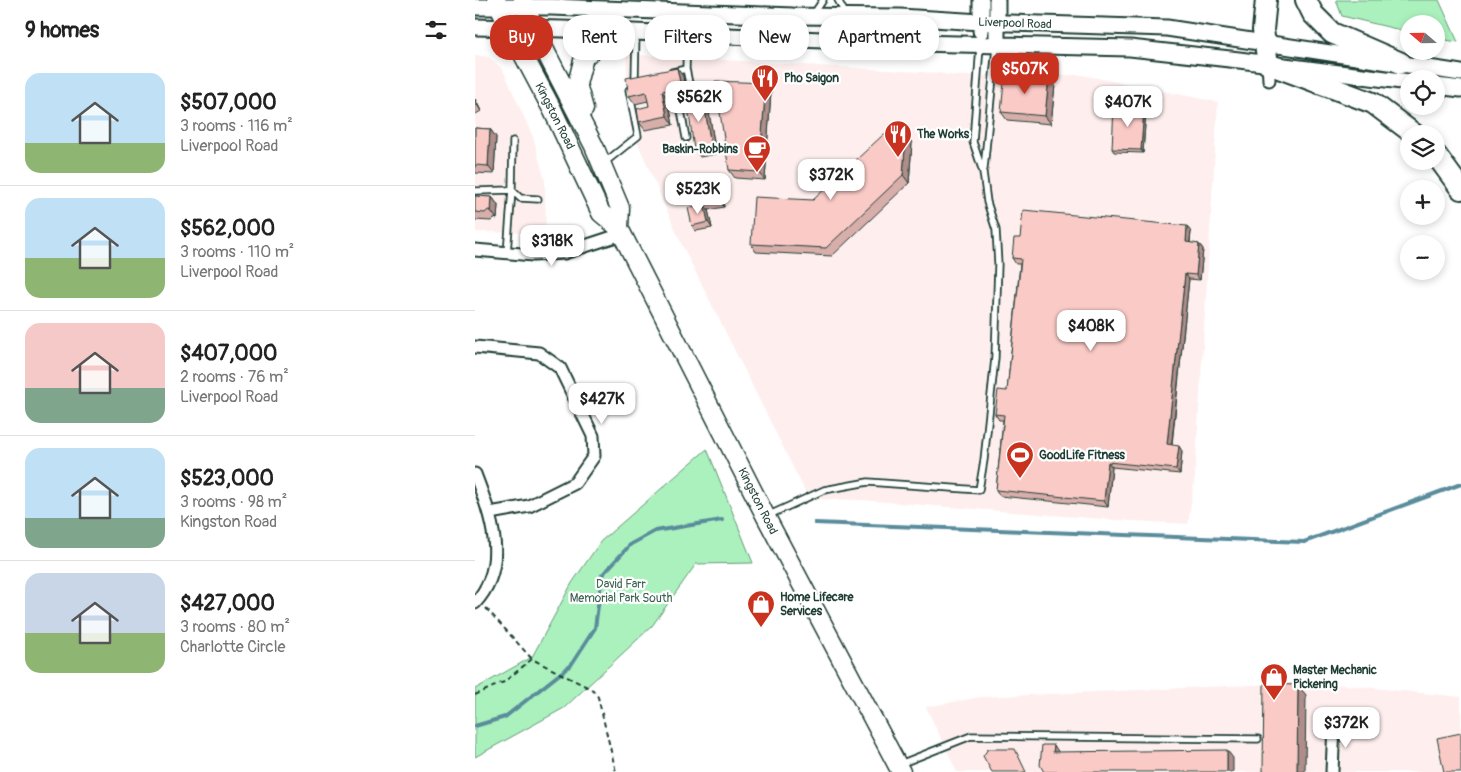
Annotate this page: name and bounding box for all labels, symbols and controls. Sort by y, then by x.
chip: Buy [490,15,553,60]
chip: Rent [563,15,635,60]
chip: Filters [645,15,730,60]
chip: New [740,15,809,60]
chip: Apartment [819,15,939,60]
street label: Liverpool Road [978,15,1052,32]
north arrow [1400,15,1445,60]
map controls [1400,15,1445,280]
icon: filters [422,16,450,44]
text: 9 homes [25,17,99,44]
pin: $507K [990,52,1060,95]
text: $507K [1002,59,1048,79]
restaurant icon: Pho Saigon [750,63,780,102]
button: locate [1400,70,1445,115]
place label: Pho Saigon [784,71,839,86]
street label: Kingston Road [531,80,578,152]
pin: $562K [664,80,734,123]
pin: $407K [1093,86,1163,128]
text: $562K [676,87,722,107]
text: $507,000 [180,89,277,116]
text: $407K [1105,92,1152,112]
icon: home [65,93,125,153]
text: 3 rooms · 116 m² [180,116,293,136]
restaurant icon: The Works [883,119,913,158]
button: layers [1400,125,1445,170]
place label: The Works [916,127,970,142]
cafe icon: Baskin-Robbins [742,134,772,173]
text: Liverpool Road [180,136,278,156]
place label: Baskin-Robbins [662,142,739,157]
pin: $372K [796,158,866,201]
text: $372K [809,165,853,185]
pin: $523K [663,172,733,215]
text: $523K [676,179,720,199]
button: + [1400,180,1445,225]
text: $562,000 [180,215,275,242]
icon: home [65,218,125,278]
pin: $318K [517,224,587,267]
text: $318K [531,231,573,251]
button: − [1400,235,1445,280]
text: 3 rooms · 110 m² [180,242,294,262]
text: Liverpool Road [180,262,278,282]
pin: $408K [1056,310,1126,352]
text: $408K [1068,316,1114,336]
text: $407,000 [180,340,277,367]
icon: home [65,343,125,403]
text: 2 rooms · 76 m² [180,367,289,387]
pin: $427K [567,382,637,425]
text: Liverpool Road [180,387,278,407]
text: $427K [579,389,625,409]
sports icon: GoodLife Fitness [1005,440,1035,479]
place label: GoodLife Fitness [1039,448,1126,463]
text: $523,000 [180,465,274,492]
street label: Kingston Road [734,465,781,537]
icon: home [65,468,125,528]
text: 3 rooms · 98 m² [180,492,287,512]
text: Kingston Road [180,512,277,532]
park label: David Farr Memorial Park South [570,577,673,606]
shop icon: Home Lifecare Services [746,589,776,628]
text: $427,000 [180,590,275,617]
place label: Home Lifecare Services [780,590,855,619]
icon: home [65,593,125,653]
text: 3 rooms · 80 m² [180,617,290,637]
text: Charlotte Circle [180,637,285,657]
shop icon: Master Mechanic Pickering [1259,662,1289,701]
place label: Master Mechanic Pickering [1293,663,1377,692]
pin: $372K [1311,706,1381,749]
text: $372K [1324,713,1368,733]

